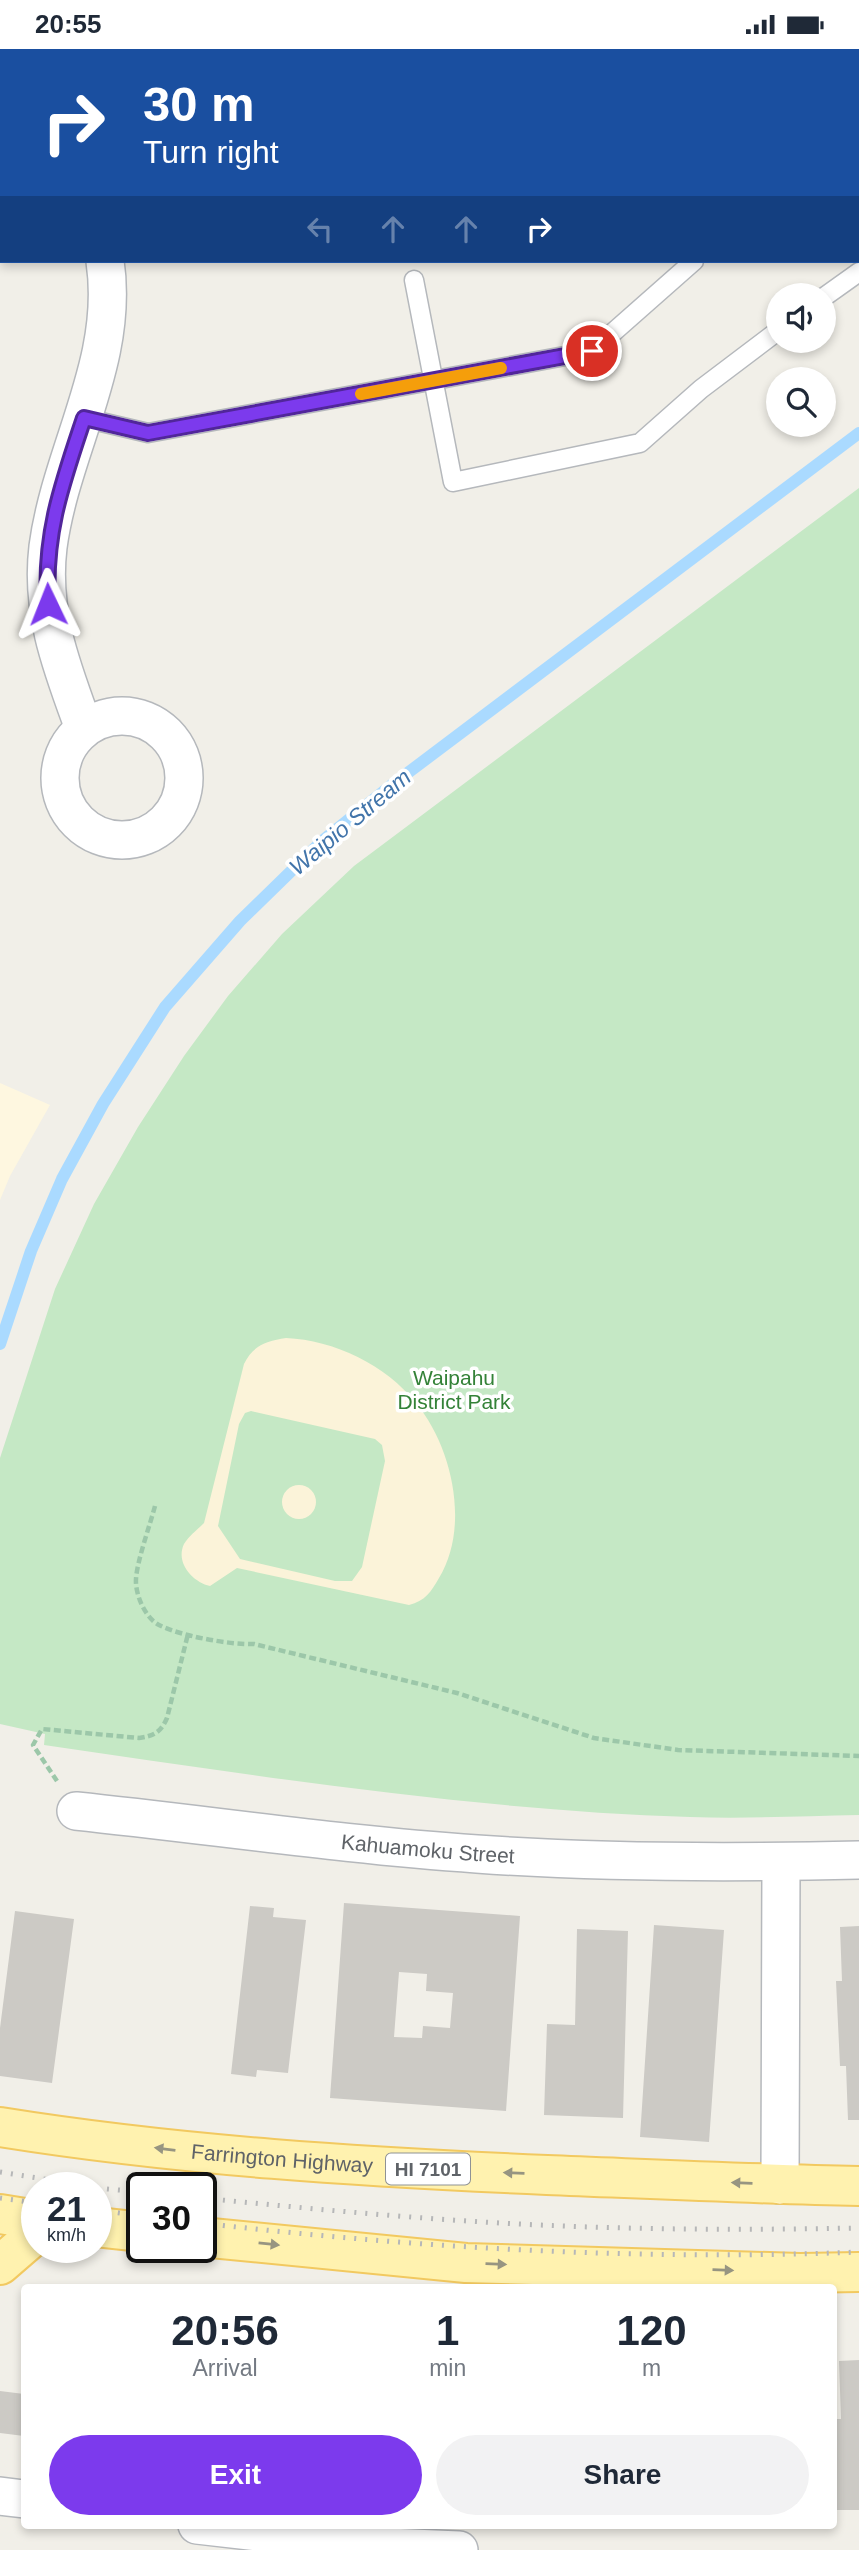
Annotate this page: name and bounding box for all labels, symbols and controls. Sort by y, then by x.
text: 20:55 [35,9,102,39]
icon: right [28,77,119,168]
text: 30 m [143,77,255,131]
text: Turn right [143,134,279,170]
icon: left [301,210,339,248]
icon: ahead [374,210,412,248]
icon: ahead [447,210,485,248]
icon: right [520,210,558,248]
map controls [766,283,836,437]
button: sound [766,283,836,353]
pin [562,321,622,381]
icon: arrive [573,332,611,370]
button: search [766,367,836,437]
position arrow [11,567,85,641]
water label: Waipio Stream [284,764,416,880]
park label: Waipahu District Park [397,1366,511,1413]
street label: Kahuamoku Street [340,1830,515,1867]
street label: Farrington Highway [190,2140,374,2177]
one-way arrow [154,2143,176,2154]
road number: HI 7101 [386,2153,470,2185]
one-way arrow [503,2168,525,2179]
speed limit sign: 30 [126,2172,217,2263]
one-way arrow [731,2177,753,2188]
text: 21 [47,2189,86,2228]
text: km/h [47,2225,86,2245]
one-way arrow [258,2239,280,2250]
one-way arrow [485,2259,507,2270]
one-way arrow [712,2265,734,2276]
text: 20:56 [171,2307,279,2354]
text: 1 [436,2307,459,2354]
text: 120 [617,2307,687,2354]
text: Arrival [192,2355,258,2381]
text: min [429,2355,466,2381]
text: m [642,2355,661,2381]
button: Exit [49,2435,422,2515]
button: Share [436,2435,809,2515]

